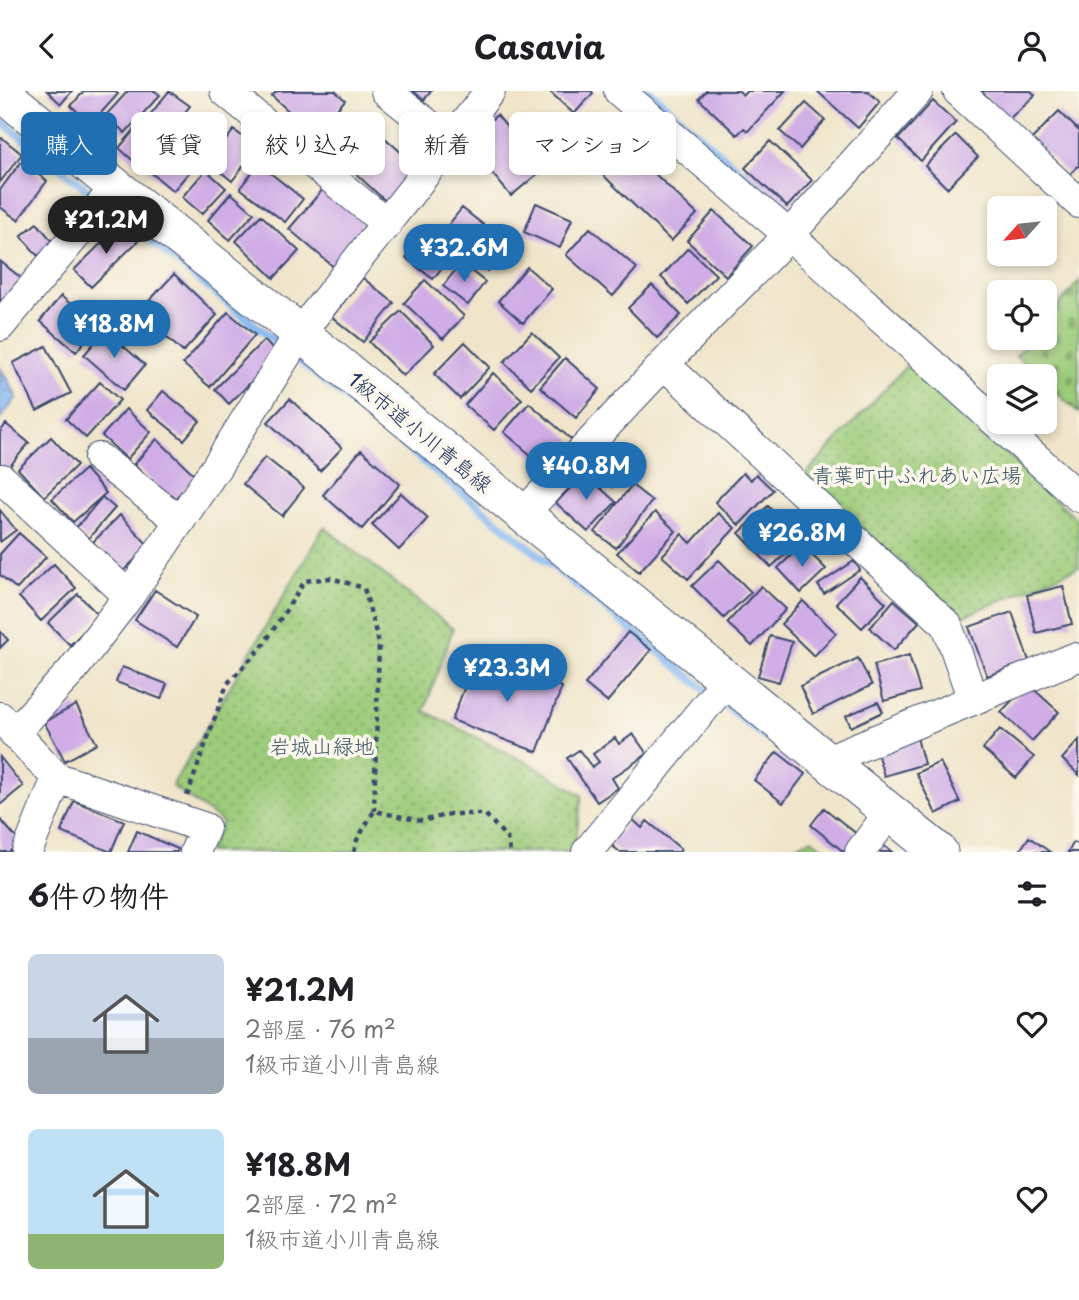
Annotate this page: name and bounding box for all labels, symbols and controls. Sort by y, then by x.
text: Casavia [474,22,605,70]
icon: back [28,27,66,65]
icon: person [1013,27,1051,65]
chip: 購入 [21,112,117,175]
chip: 賃貸 [131,112,227,175]
chip: 絞り込み [241,112,385,175]
chip: 新着 [399,112,495,175]
chip: マンション [509,112,676,175]
north arrow [987,196,1057,266]
map controls [987,196,1057,434]
pin: ¥21.2M [49,197,163,256]
text: ¥21.2M [64,201,148,236]
pin: ¥32.6M [407,225,521,284]
text: ¥32.6M [419,229,509,264]
button: locate [987,280,1057,350]
pin: ¥18.8M [57,301,171,360]
text: ¥18.8M [73,305,155,340]
street label: 1級市道小川青島線 [342,363,500,499]
button: layers [987,364,1057,434]
pin: ¥40.8M [529,443,643,502]
text: ¥40.8M [542,447,630,482]
park label: 青葉町中ふれあい広場 [812,458,1022,490]
pin: ¥26.8M [745,510,859,569]
text: ¥26.8M [758,514,846,549]
pin: ¥23.3M [450,645,564,704]
text: ¥23.3M [463,649,551,684]
park label: 岩城山緑地 [270,729,375,761]
text: 6件の物件 [28,872,169,917]
icon: filters [1013,875,1051,913]
text: ¥21.2M [245,966,355,1011]
icon: home [84,982,168,1066]
icon: heart [1013,1005,1051,1043]
text: 2部屋 · 76 m² [245,1011,396,1046]
text: 1級市道小川青島線 [245,1046,439,1081]
text: ¥18.8M [245,1141,351,1186]
icon: home [84,1157,168,1241]
icon: heart [1013,1180,1051,1218]
text: 2部屋 · 72 m² [245,1186,398,1221]
text: 1級市道小川青島線 [245,1221,439,1256]

